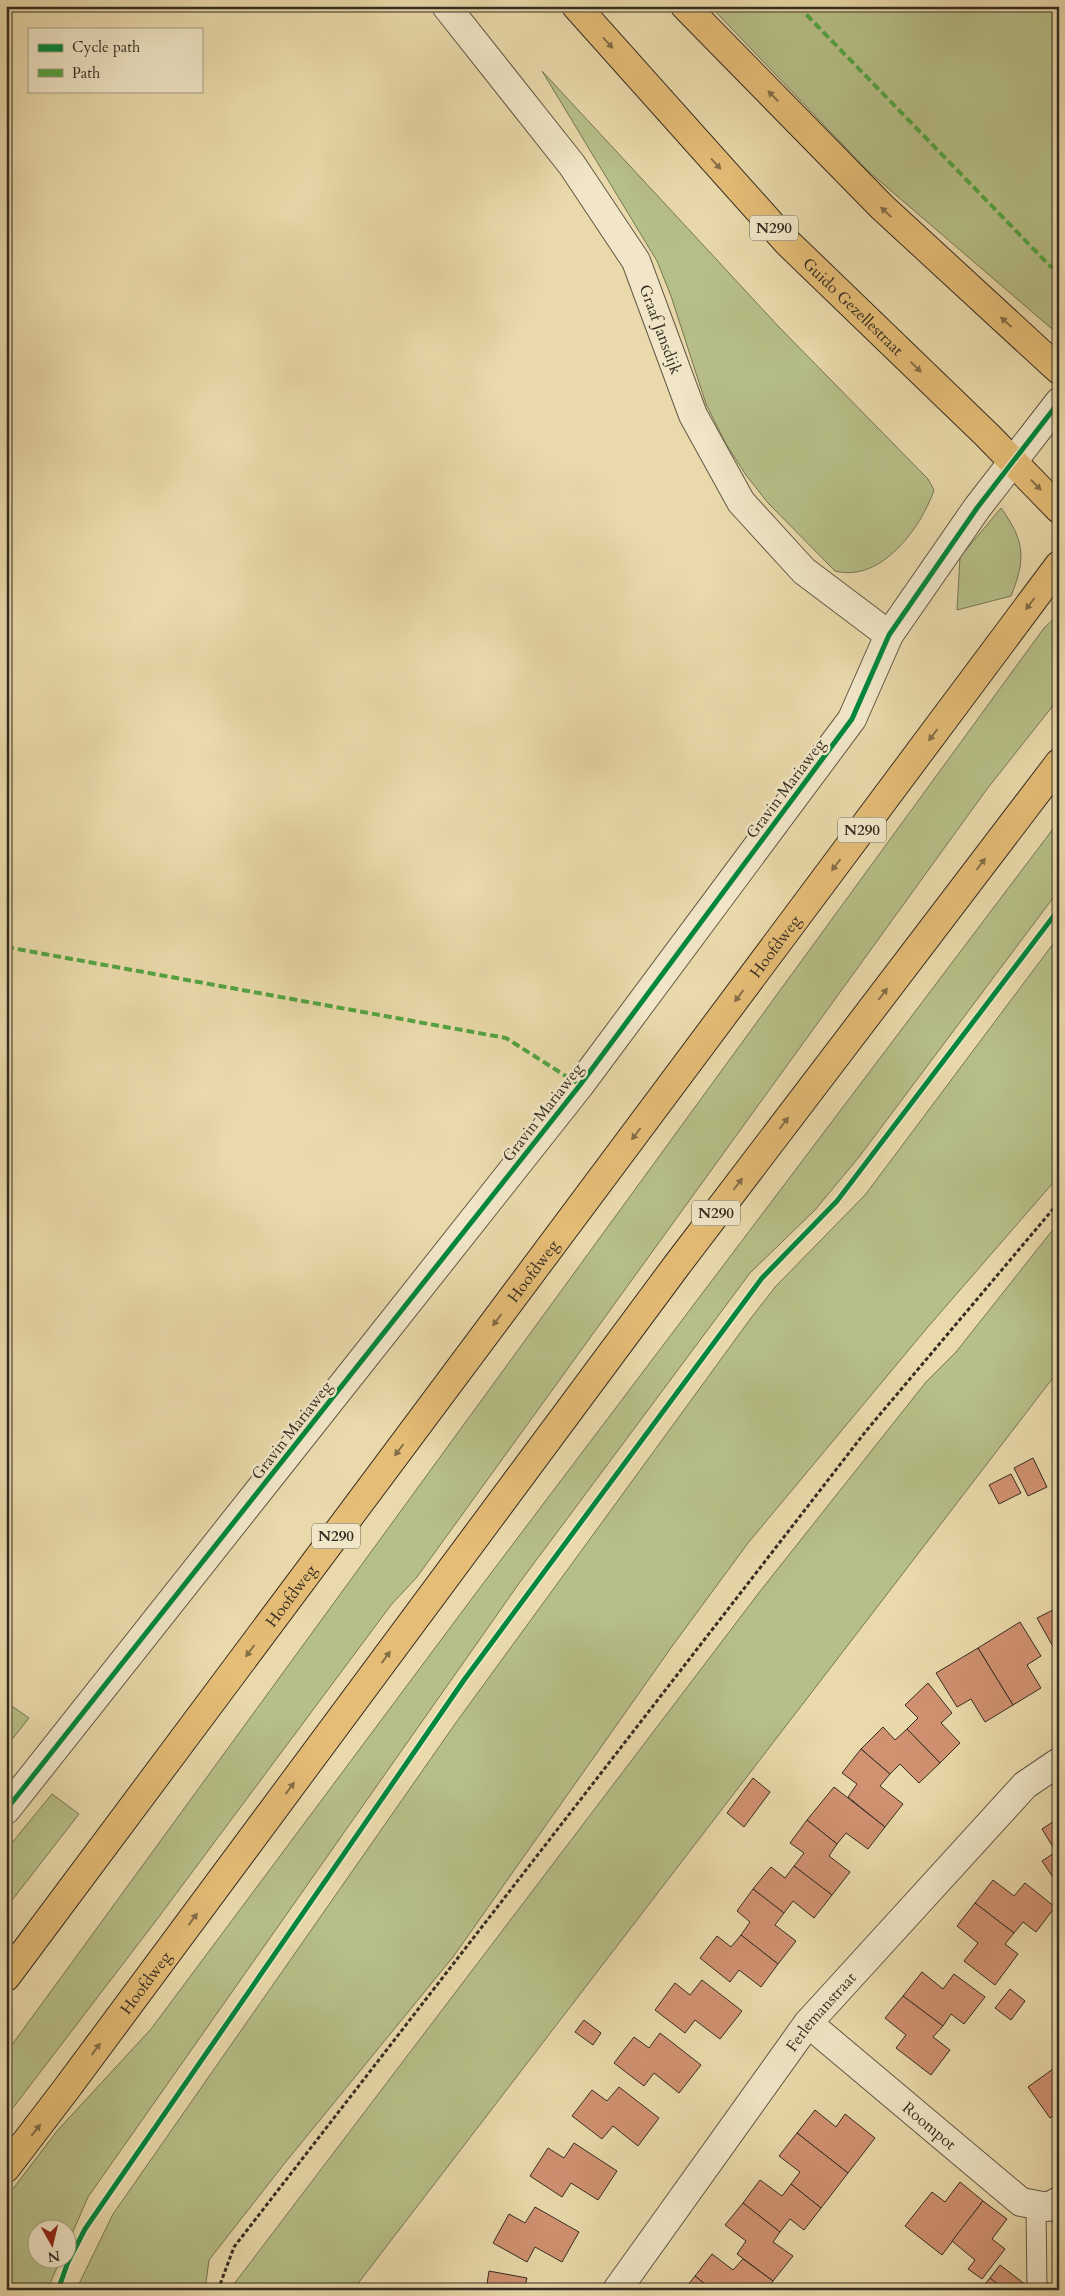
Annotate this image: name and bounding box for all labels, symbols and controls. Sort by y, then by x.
legend [28,28,202,92]
text: Cycle path [72,37,141,57]
one-way arrow [602,37,614,49]
text: Path [72,63,101,83]
one-way arrow [767,90,779,102]
one-way arrow [711,158,722,171]
one-way arrow [881,206,893,218]
road number: N290 [750,216,798,240]
street label: Guido Gezellestraat [798,253,908,361]
street label: Graaf Jansdijk [634,281,687,378]
one-way arrow [1001,316,1013,328]
one-way arrow [910,361,922,373]
one-way arrow [1030,479,1042,491]
one-way arrow [1025,598,1035,611]
one-way arrow [927,728,938,741]
street label: Gravin Mariaweg [741,734,831,843]
road number: N290 [838,818,886,842]
one-way arrow [830,858,841,871]
one-way arrow [976,858,987,871]
street label: Hoofdweg [745,911,806,983]
one-way arrow [877,988,888,1001]
one-way arrow [733,989,744,1002]
street label: Gravin Mariaweg [497,1059,588,1167]
one-way arrow [779,1116,789,1130]
one-way arrow [631,1127,641,1141]
one-way arrow [732,1178,743,1191]
road number: N290 [692,1200,740,1226]
street label: Hoofdweg [503,1235,564,1307]
one-way arrow [491,1313,502,1326]
street label: Gravin Mariaweg [246,1377,337,1485]
one-way arrow [394,1443,405,1456]
road number: N290 [312,1524,360,1548]
street label: Hoofdweg [261,1560,322,1632]
one-way arrow [245,1644,255,1658]
one-way arrow [381,1651,392,1664]
one-way arrow [285,1781,295,1795]
one-way arrow [188,1912,198,1926]
street label: Hoofdweg [115,1947,177,2019]
street label: Ferlemanstraat [781,1968,861,2056]
one-way arrow [91,2043,102,2056]
street label: Roompot [897,2097,961,2155]
one-way arrow [31,2123,41,2136]
north arrow [28,2218,78,2268]
text: N [46,2246,61,2267]

